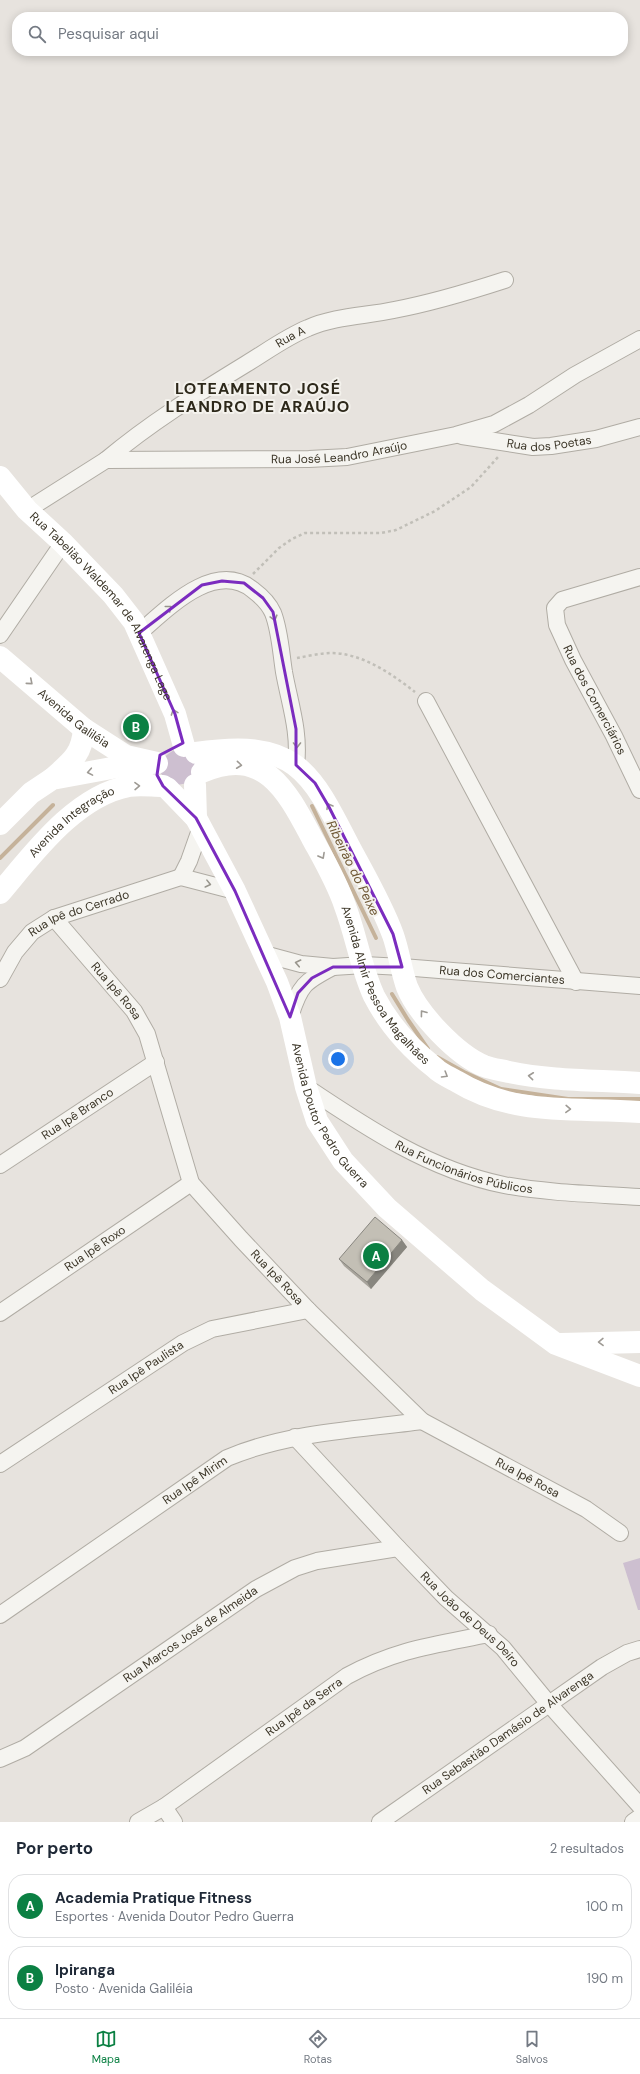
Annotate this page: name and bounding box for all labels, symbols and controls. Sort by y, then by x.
search box [12,12,628,56]
icon: search [26,23,48,45]
text: Pesquisar aqui [58,24,159,44]
street label: Rua A [272,322,308,351]
district label: LOTEAMENTO JOSÉ LEANDRO DE ARAÚJO [166,378,350,417]
street label: Rua dos Poetas [506,432,593,455]
street label: Rua José Leandro Araújo [271,437,408,467]
street label: Rua Tabelião Waldemar de Alvarenga Lage [26,508,176,703]
one-way arrow [164,606,172,613]
one-way arrow [269,614,278,621]
street label: Rua dos Comerciários [559,643,630,758]
one-way arrow [25,678,33,685]
street label: Avenida Galiléia [34,685,113,751]
one-way arrow [170,709,178,716]
pin: B [123,712,149,742]
one-way arrow [293,742,301,748]
one-way arrow [236,760,242,769]
one-way arrow [87,767,93,775]
one-way arrow [134,782,140,790]
street label: Avenida Integração [25,783,117,861]
one-way arrow [326,803,333,811]
water label: Ribeirão do Peixe [323,818,383,918]
one-way arrow [318,852,325,859]
one-way arrow [204,879,211,888]
street label: Rua Ipê do Cerrado [25,886,131,940]
street label: Avenida Almir Pessoa Magalhães [338,903,433,1068]
street label: Rua Ipê Rosa [88,959,145,1022]
one-way arrow [295,960,301,968]
street label: Rua dos Comerciantes [439,962,565,988]
one-way arrow [421,1010,428,1017]
street label: Avenida Doutor Pedro Guerra [288,1041,372,1191]
your location [328,1049,348,1069]
one-way arrow [441,1070,448,1077]
one-way arrow [528,1071,534,1080]
street label: Rua Ipê Branco [38,1084,117,1143]
one-way arrow [565,1105,571,1113]
street label: Rua Funcionários Públicos [392,1137,534,1197]
street label: Rua Ipê Roxo [61,1222,129,1275]
pin: A [363,1241,389,1271]
street label: Rua Ipê Rosa [247,1246,307,1308]
street label: Rua Ipê Paulista [105,1337,187,1398]
one-way arrow [598,1338,604,1346]
street label: Rua Ipê Mirim [159,1452,230,1508]
street label: Rua Ipê Rosa [493,1454,562,1501]
street label: Rua João de Deus Deiro [417,1568,523,1670]
street label: Rua Marcos José de Almeida [120,1582,261,1686]
street label: Rua Sebastião Damásio de Alvarenga [419,1667,597,1798]
street label: Rua Ipê da Serra [262,1674,345,1740]
text: Por perto [16,1837,93,1859]
text: 2 resultados [550,1840,624,1857]
text: Academia Pratique Fitness [55,1888,252,1908]
text: A [25,1898,35,1915]
text: 100 m [586,1898,623,1915]
text: Esportes · Avenida Doutor Pedro Guerra [55,1908,294,1925]
text: Ipiranga [55,1960,115,1980]
text: B [26,1970,34,1987]
text: 190 m [587,1970,623,1987]
text: Posto · Avenida Galiléia [55,1980,193,1997]
tab: Mapa [92,2028,120,2066]
tab: Rotas [304,2028,332,2066]
tab: Salvos [516,2028,548,2066]

